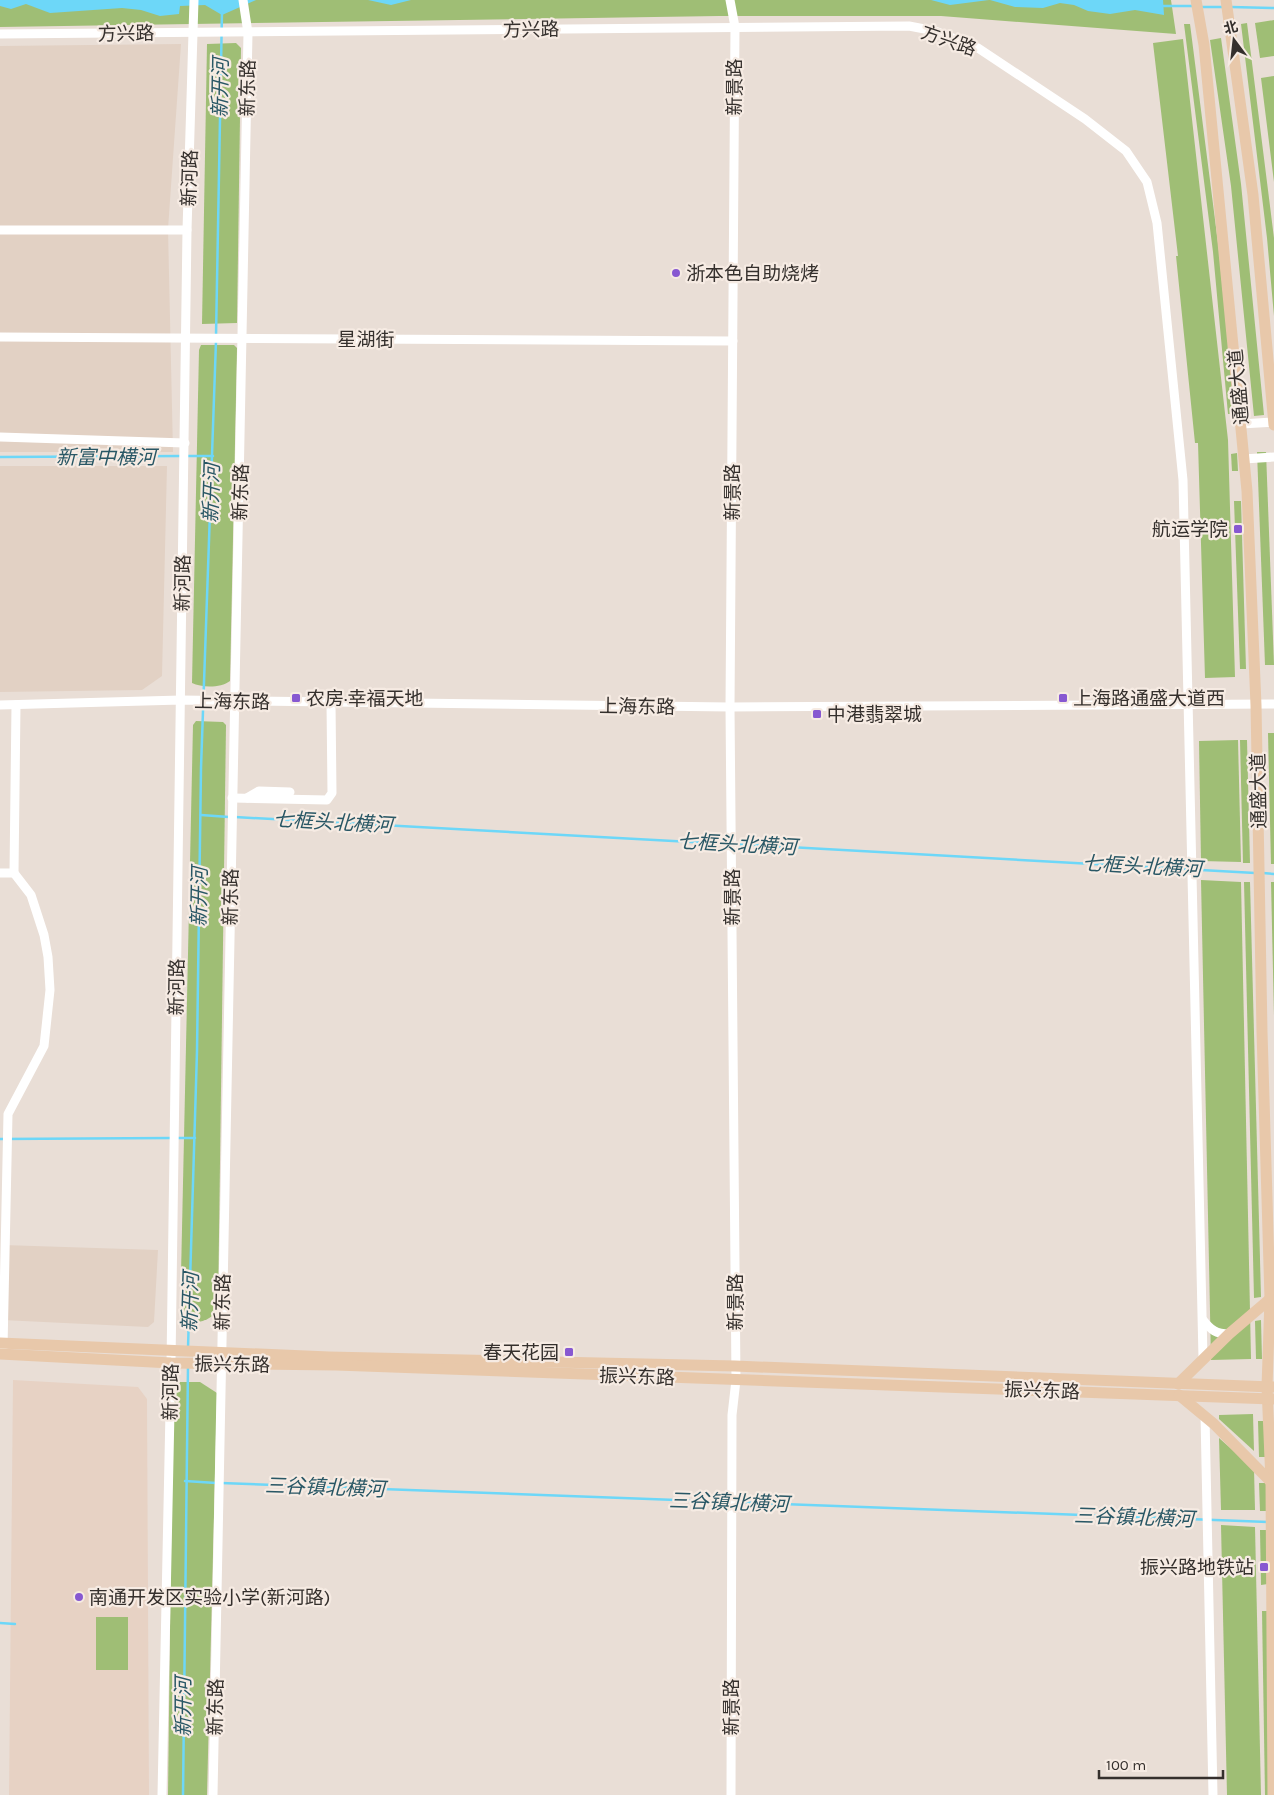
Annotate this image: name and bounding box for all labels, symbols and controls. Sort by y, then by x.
north arrow [1209,15,1259,65]
text: 北 [1222,18,1240,38]
street label: 方兴路 [502,19,560,41]
street label: 方兴路 [918,21,979,61]
street label: 方兴路 [97,23,155,45]
water label: 新开河 [208,54,233,118]
street label: 新景路 [724,58,746,116]
street label: 新东路 [237,59,259,117]
street label: 新河路 [178,149,202,207]
place label: 浙本色自助烧烤 [686,263,819,285]
marker: 浙本色自助烧烤 [670,267,682,279]
street label: 星湖街 [337,329,395,351]
street label: 通盛大道 [1225,348,1253,426]
water label: 新富中横河 [56,446,160,469]
water label: 新开河 [199,459,224,523]
street label: 新东路 [229,463,253,521]
street label: 新景路 [722,463,744,521]
place label: 航运学院 [1152,519,1228,541]
marker: 航运学院 [1232,523,1244,535]
street label: 新河路 [172,554,194,612]
place label: 农房·幸福天地 [306,688,423,710]
place label: 上海路通盛大道西 [1073,688,1225,710]
street label: 上海东路 [194,690,270,714]
marker: 农房·幸福天地 [290,692,302,704]
marker: 上海路通盛大道西 [1057,692,1069,704]
street label: 上海东路 [599,695,675,719]
place label: 中港翡翠城 [827,704,922,726]
marker: 中港翡翠城 [811,708,823,720]
street label: 通盛大道 [1247,753,1271,829]
water label: 七框头北横河 [272,808,397,837]
water label: 七框头北横河 [676,830,801,859]
water label: 七框头北横河 [1081,852,1206,881]
water label: 新开河 [187,863,212,927]
street label: 新东路 [220,868,242,926]
street label: 新景路 [722,868,744,926]
street label: 新河路 [166,958,188,1016]
water label: 新开河 [178,1268,203,1332]
street label: 新东路 [212,1273,234,1331]
street label: 新景路 [725,1273,747,1331]
place label: 春天花园 [483,1342,559,1364]
marker: 春天花园 [563,1346,575,1358]
street label: 振兴东路 [194,1353,270,1377]
street label: 新河路 [160,1363,182,1421]
street label: 振兴东路 [599,1365,675,1389]
street label: 振兴东路 [1004,1379,1080,1403]
water label: 三谷镇北横河 [265,1474,389,1501]
water label: 三谷镇北横河 [669,1489,793,1516]
water label: 三谷镇北横河 [1074,1504,1198,1531]
place label: 振兴路地铁站 [1140,1557,1254,1579]
marker: 振兴路地铁站 [1258,1561,1270,1573]
place label: 南通开发区实验小学(新河路) [89,1587,331,1609]
marker: 南通开发区实验小学(新河路) [73,1591,85,1603]
water label: 新开河 [172,1673,195,1737]
street label: 新东路 [205,1678,227,1736]
street label: 新景路 [721,1678,743,1736]
scale bar [1099,1748,1223,1780]
text: 100 m [1106,1756,1146,1774]

